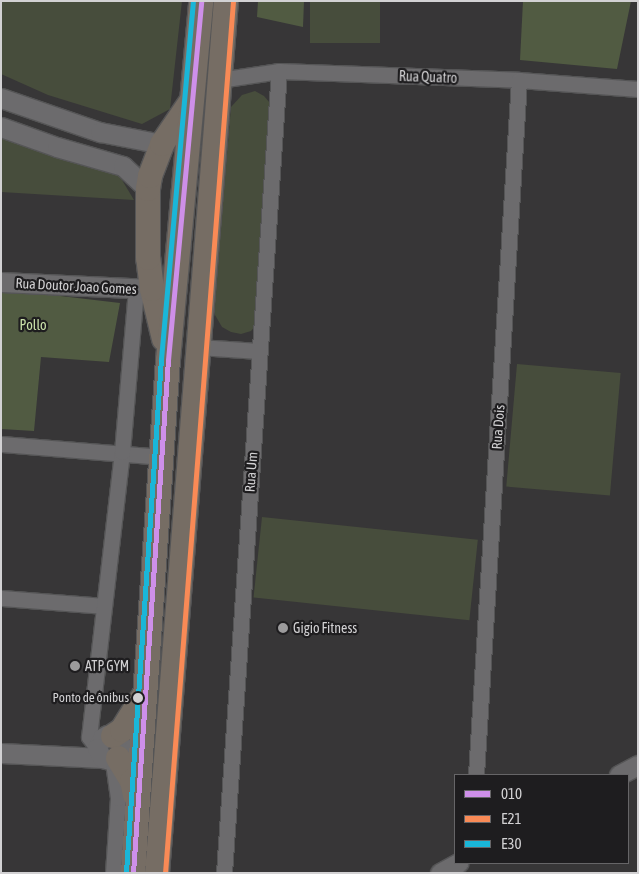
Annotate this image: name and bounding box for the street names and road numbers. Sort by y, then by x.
street label: Rua Quatro [399,68,457,86]
street label: Rua Doutor Joao Gomes [15,274,137,298]
street label: Rua Dois [488,404,508,450]
street label: Rua Um [241,451,261,493]

